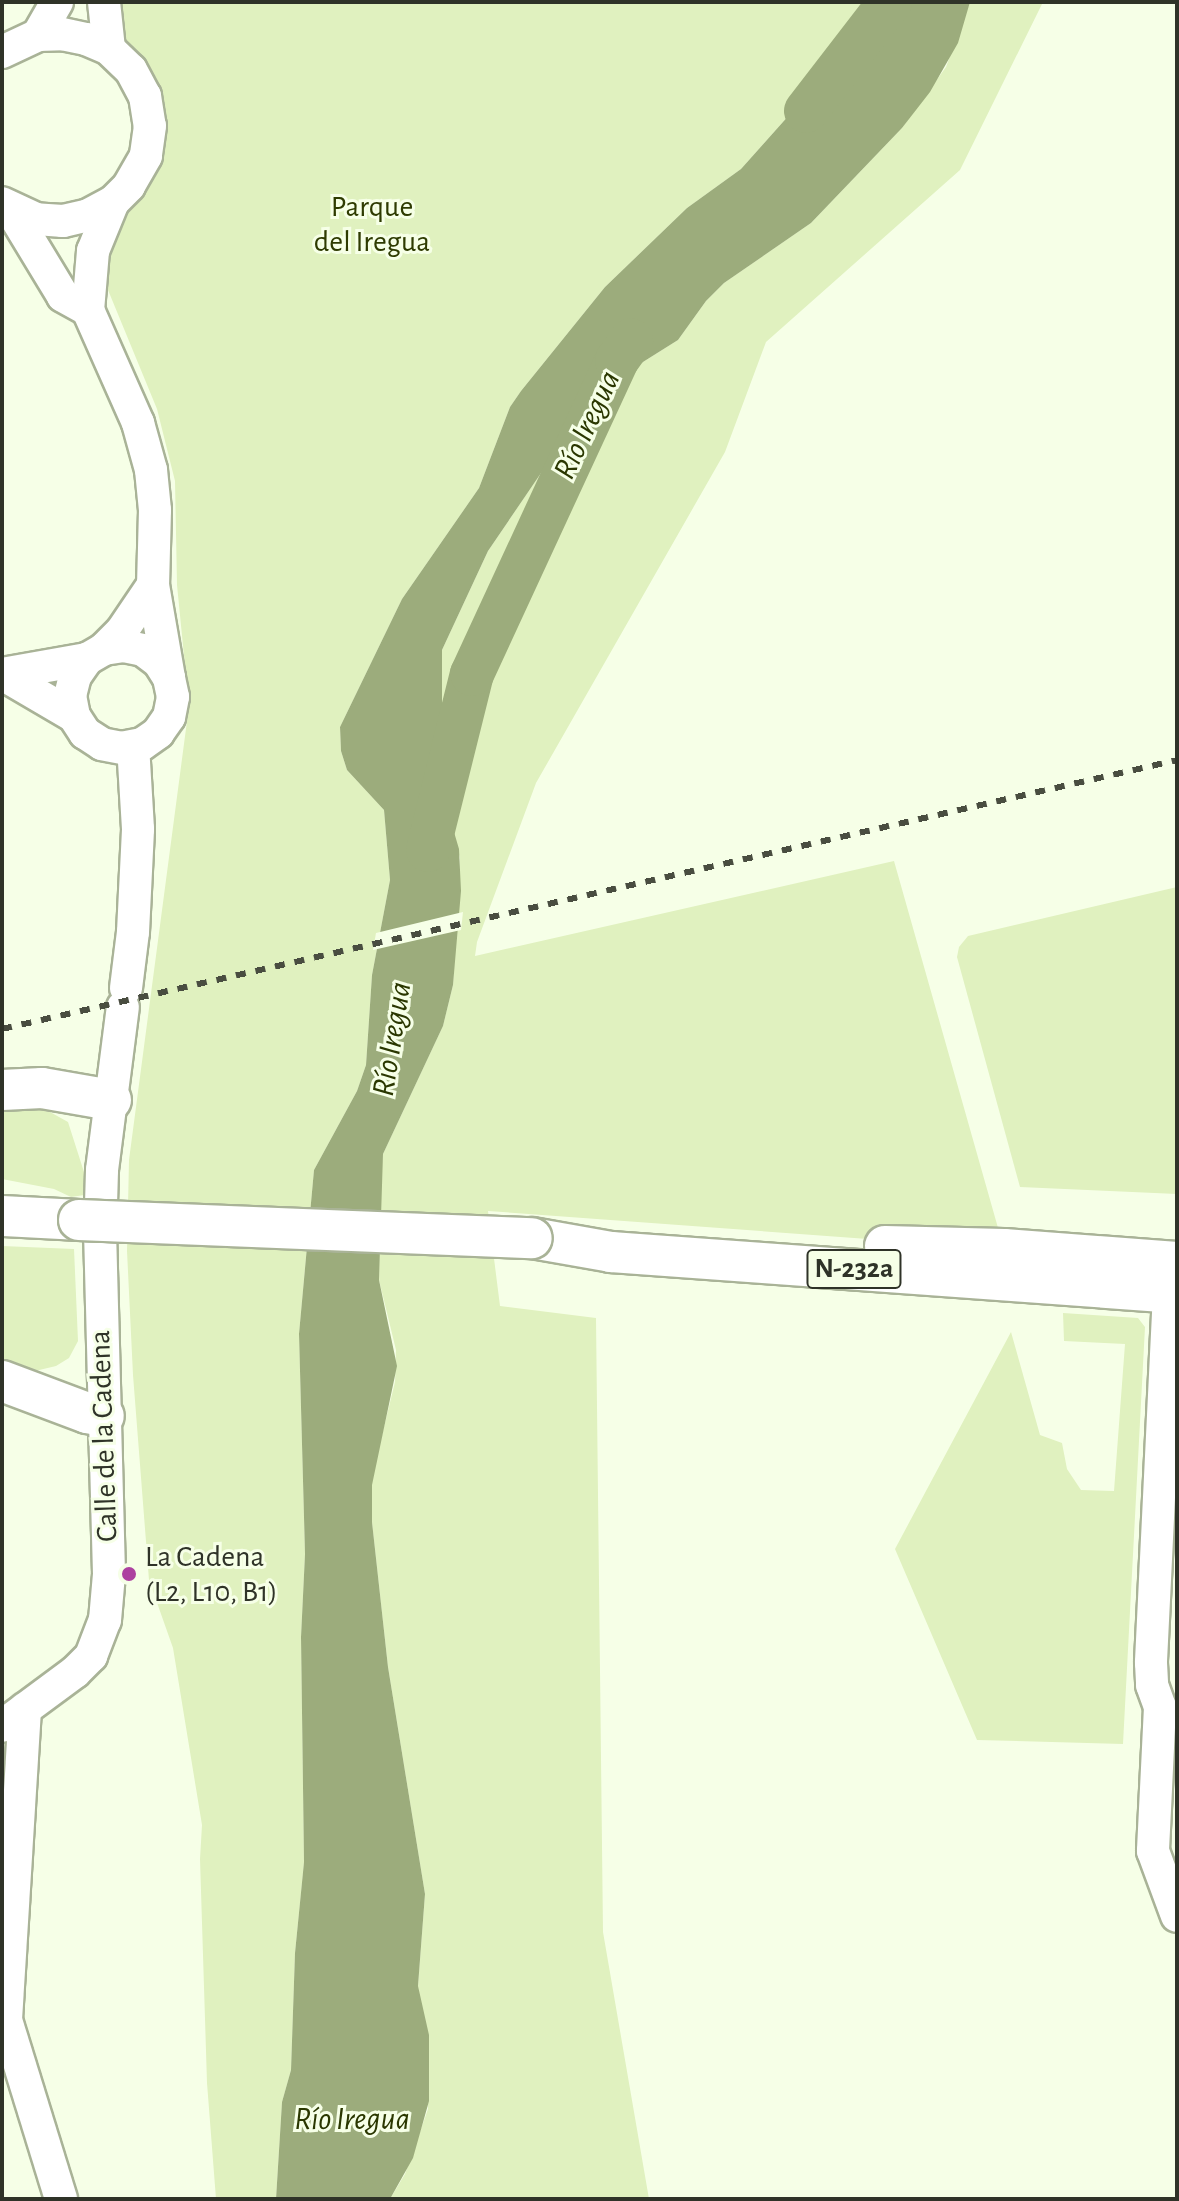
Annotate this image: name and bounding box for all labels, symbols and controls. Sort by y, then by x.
park label: Parque del Iregua [314,189,430,260]
water label: Río Iregua [545,365,629,485]
water label: Río Iregua [364,979,420,1099]
road number: N-232a [806,1245,902,1293]
street label: Calle de la Cadena [82,1330,126,1542]
place label: La Cadena (L2, L10, B1) [145,1539,278,1610]
marker: La Cadena (L2, L10, B1) [120,1565,138,1583]
water label: Río Iregua [294,2100,410,2138]

